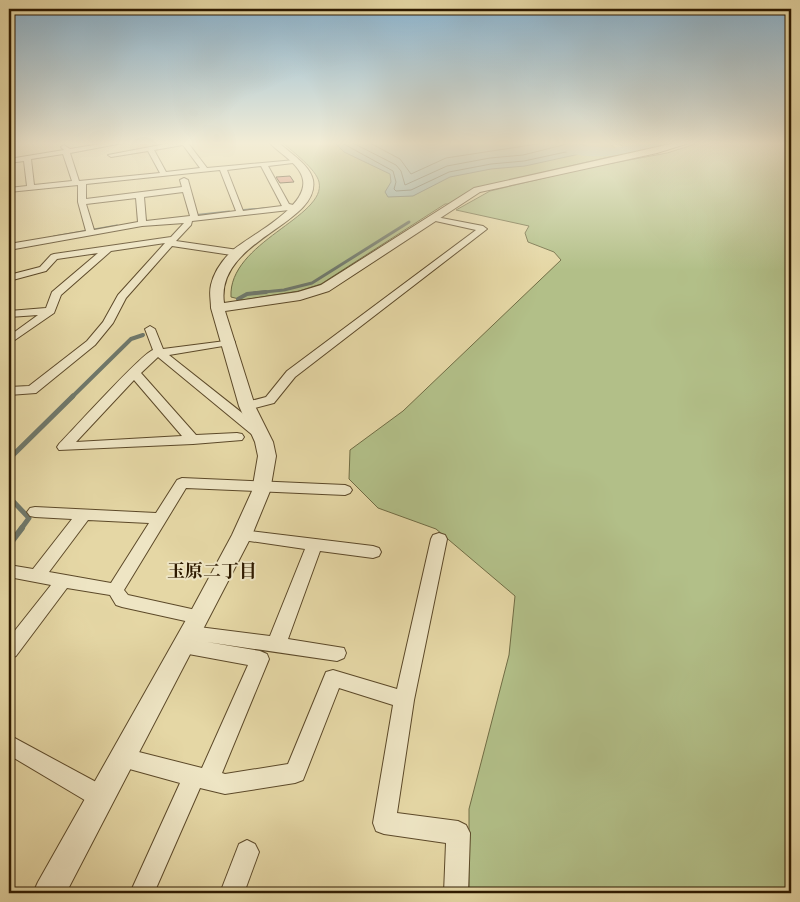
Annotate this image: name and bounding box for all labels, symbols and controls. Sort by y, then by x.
district label: 玉原二丁目 [167,561,257,581]

